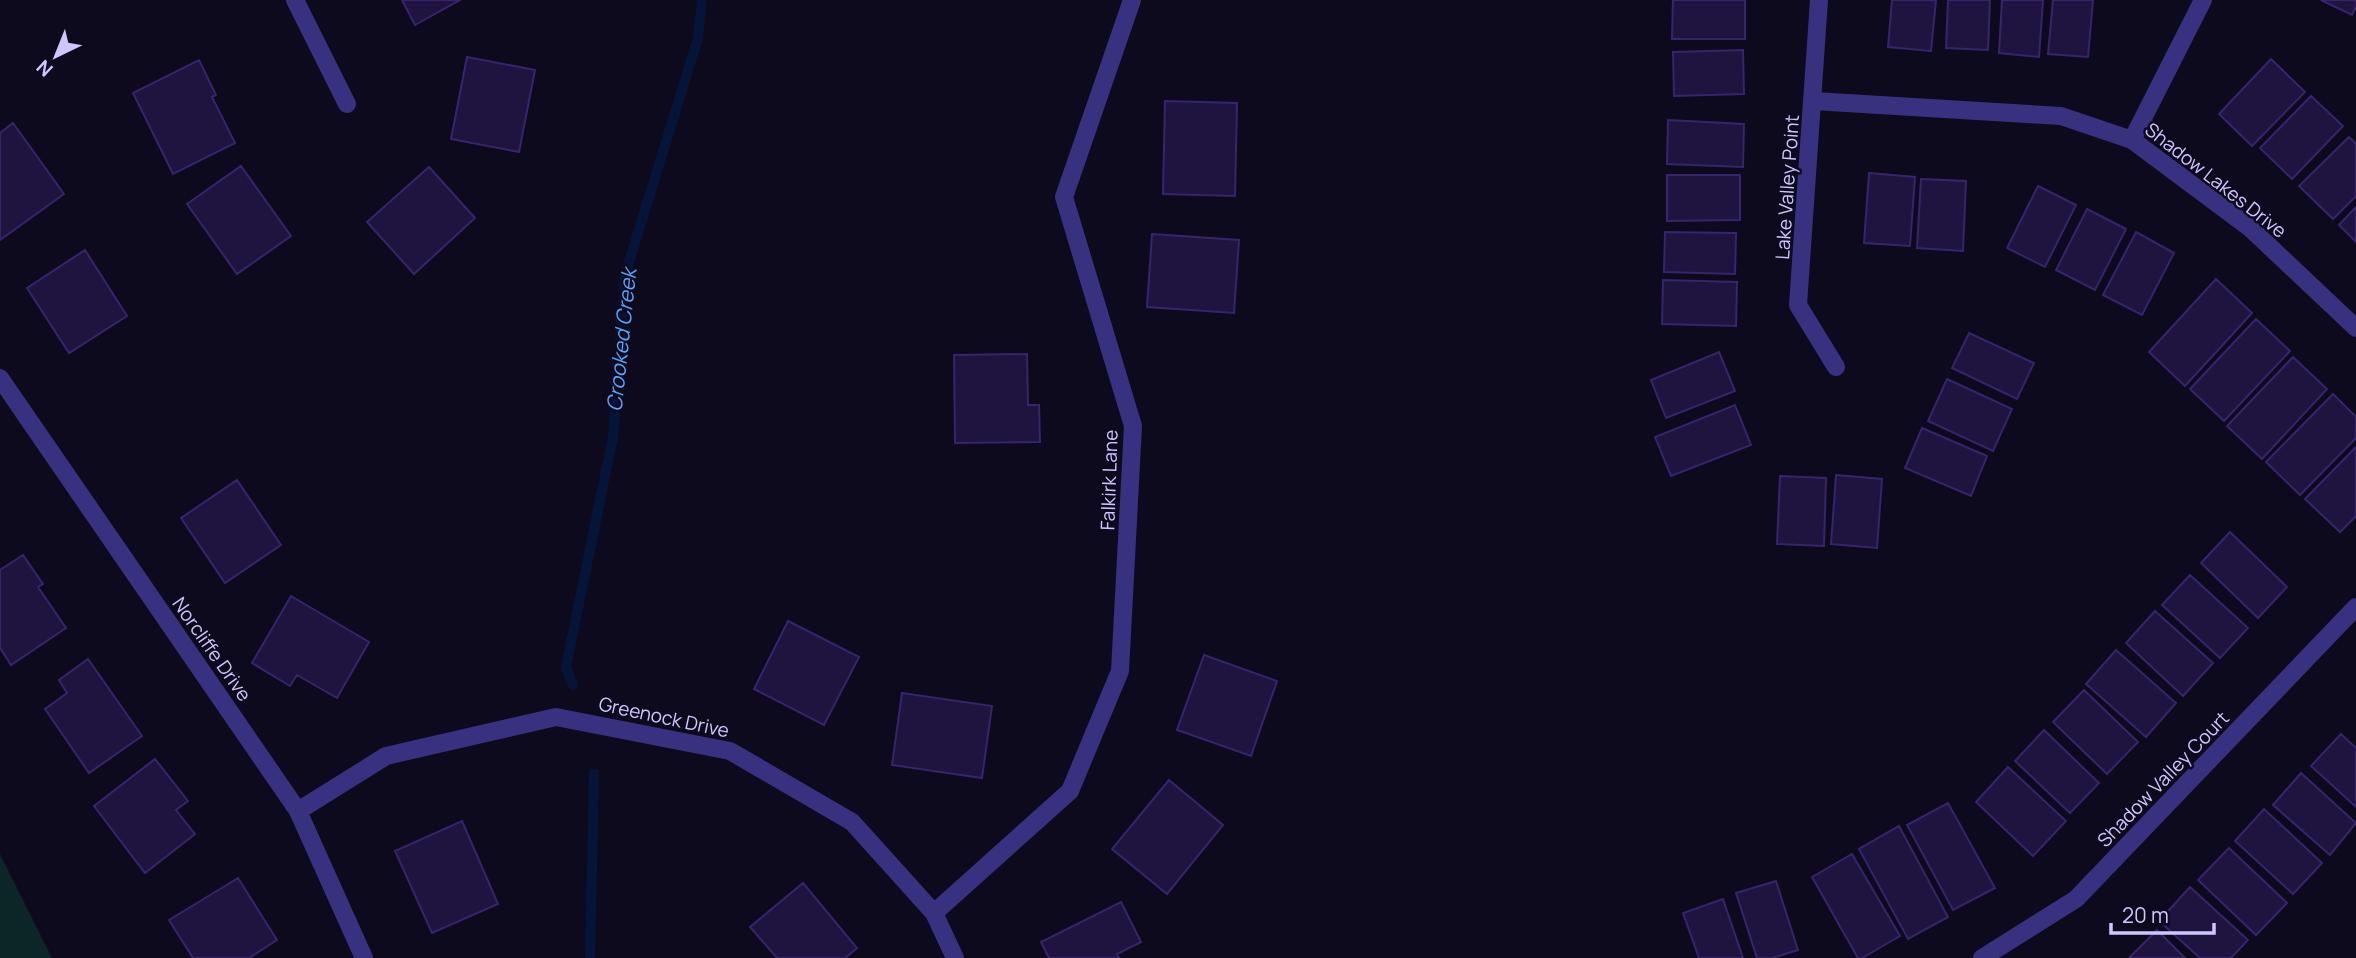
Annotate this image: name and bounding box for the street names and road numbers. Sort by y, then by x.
street label: Lake Valley Point [1769,114,1805,260]
street label: Shadow Lakes Drive [2140,117,2292,243]
street label: Falkirk Lane [1094,429,1124,531]
street label: Norcliffe Drive [166,592,258,706]
street label: Greenock Drive [596,690,732,744]
street label: Shadow Valley Court [2091,705,2235,853]

